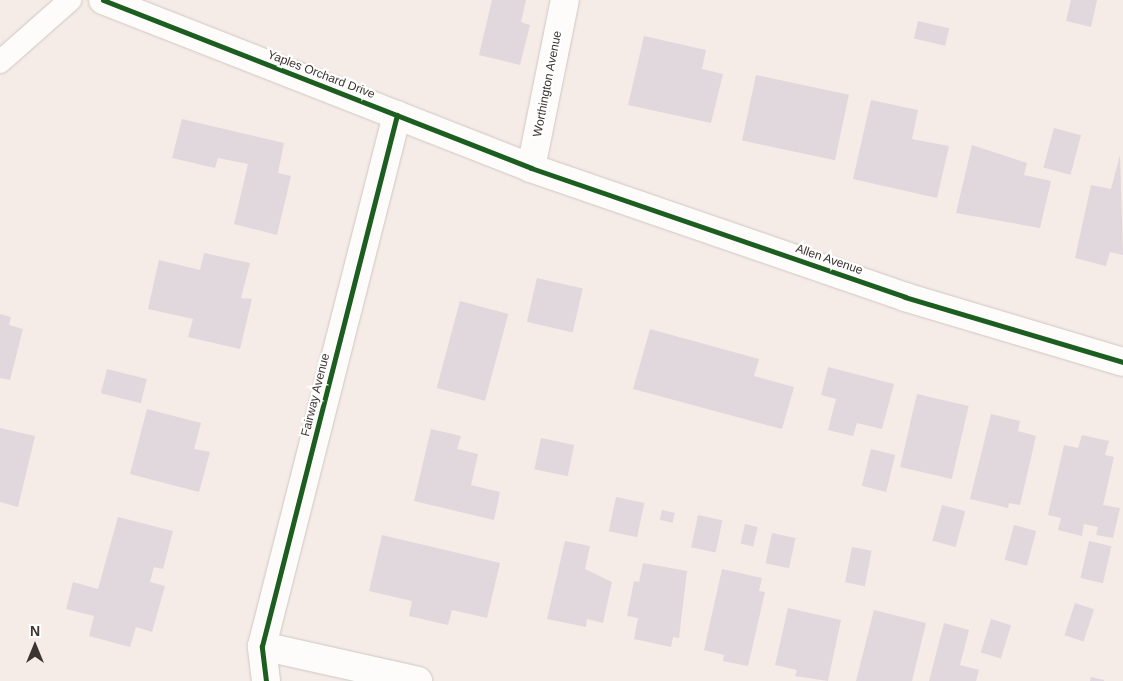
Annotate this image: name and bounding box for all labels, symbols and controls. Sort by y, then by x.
street label: Worthington Avenue [531,29,565,139]
street label: Yaples Orchard Drive [265,48,377,102]
street label: Allen Avenue [793,242,865,278]
street label: Fairway Avenue [299,352,333,438]
north arrow [10,621,60,671]
text: N [30,623,40,639]

